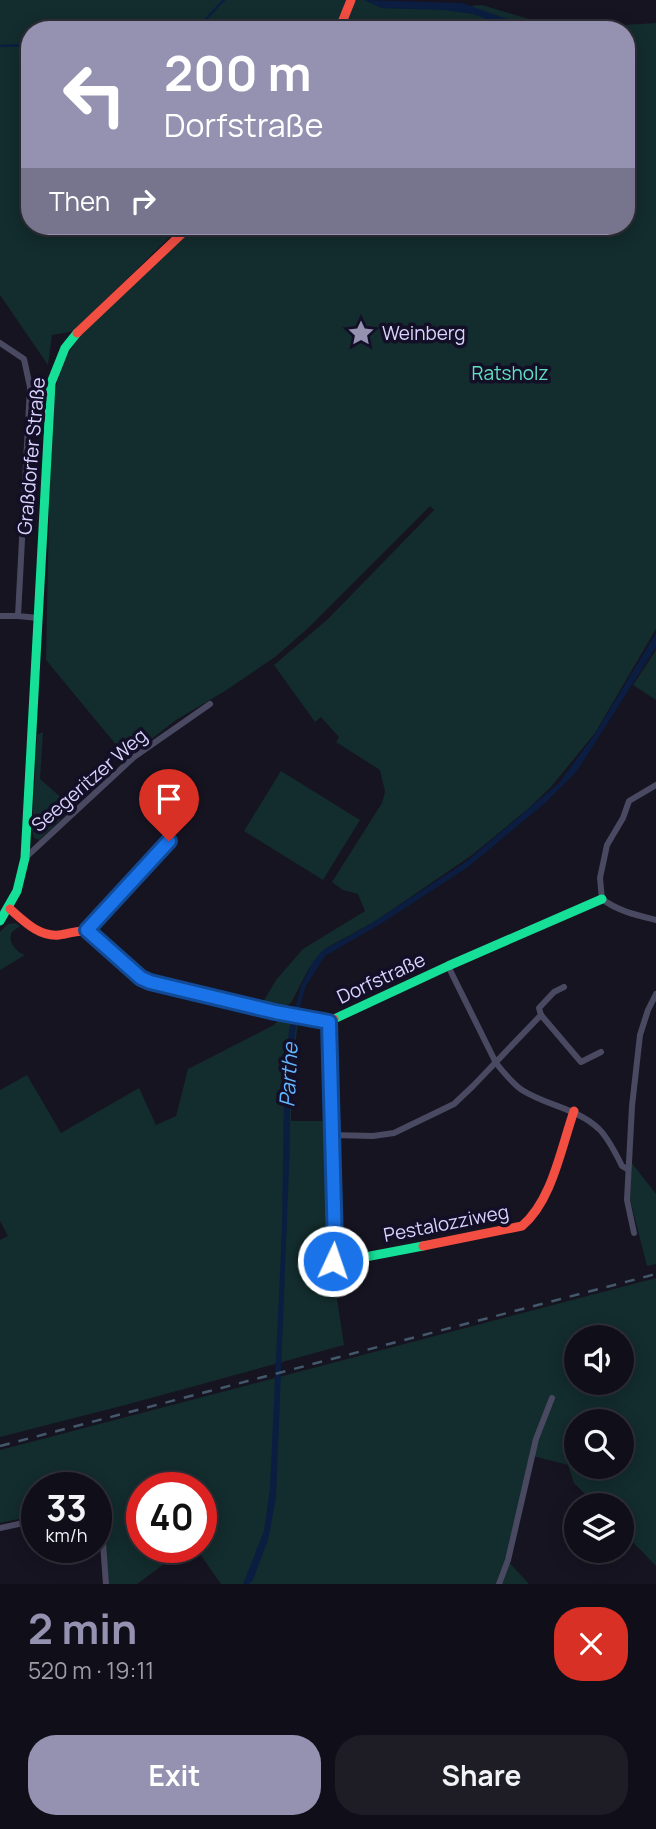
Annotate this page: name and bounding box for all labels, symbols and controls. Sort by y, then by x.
text: 200 m [164,39,312,106]
icon: left [49,49,140,140]
text: Dorfstraße [164,103,323,147]
icon: right [124,182,162,220]
text: Then [49,183,110,219]
place icon: Weinberg [346,318,376,348]
place label: Weinberg [382,320,466,346]
park label: Ratsholz [471,360,549,386]
street label: Graßdorfer Straße [11,376,51,536]
street label: Seegeritzer Weg [26,723,152,837]
pin [139,769,199,841]
icon: arrive [150,780,188,818]
street label: Dorfstraße [333,946,429,1010]
water label: Parthe [272,1040,304,1108]
street label: Pestalozziweg [381,1198,511,1248]
position arrow [296,1224,370,1298]
map controls [564,1325,634,1563]
button: sound [564,1325,634,1395]
button: search [564,1409,634,1479]
speed limit sign: 40 [126,1472,217,1563]
text: 33 [46,1484,87,1532]
button: layers [564,1493,634,1563]
text: km/h [46,1523,87,1547]
text: 2 min [28,1599,137,1657]
button: close [554,1607,628,1681]
text: 520 m · 19:11 [28,1654,154,1686]
button: Exit [28,1735,321,1815]
button: Share [335,1735,628,1815]

